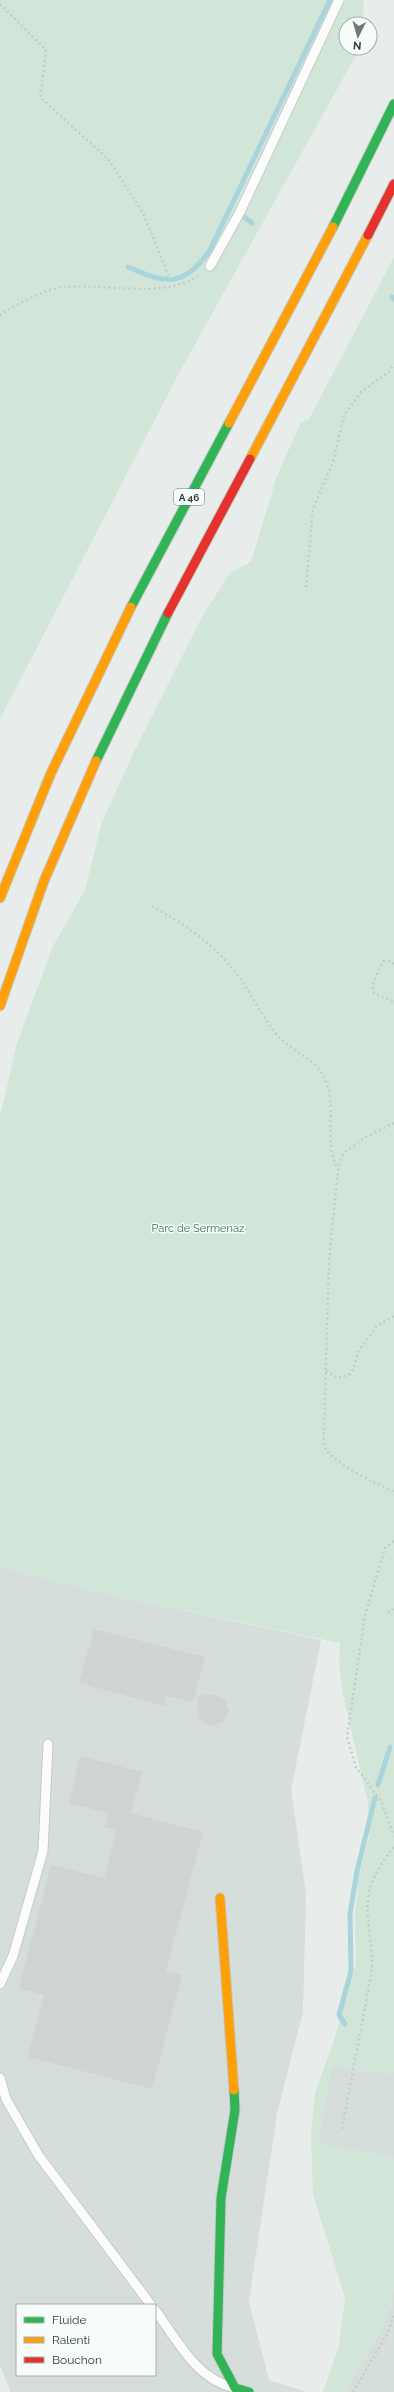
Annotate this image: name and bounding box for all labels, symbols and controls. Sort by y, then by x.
north arrow [338,16,378,56]
text: N [352,39,362,52]
road number: A 46 [174,489,204,505]
park label: Parc de Sermenaz [152,1222,245,1235]
legend [16,2304,156,2376]
text: Fluide [52,2313,87,2327]
text: Ralenti [52,2333,90,2347]
text: Bouchon [52,2353,102,2367]

